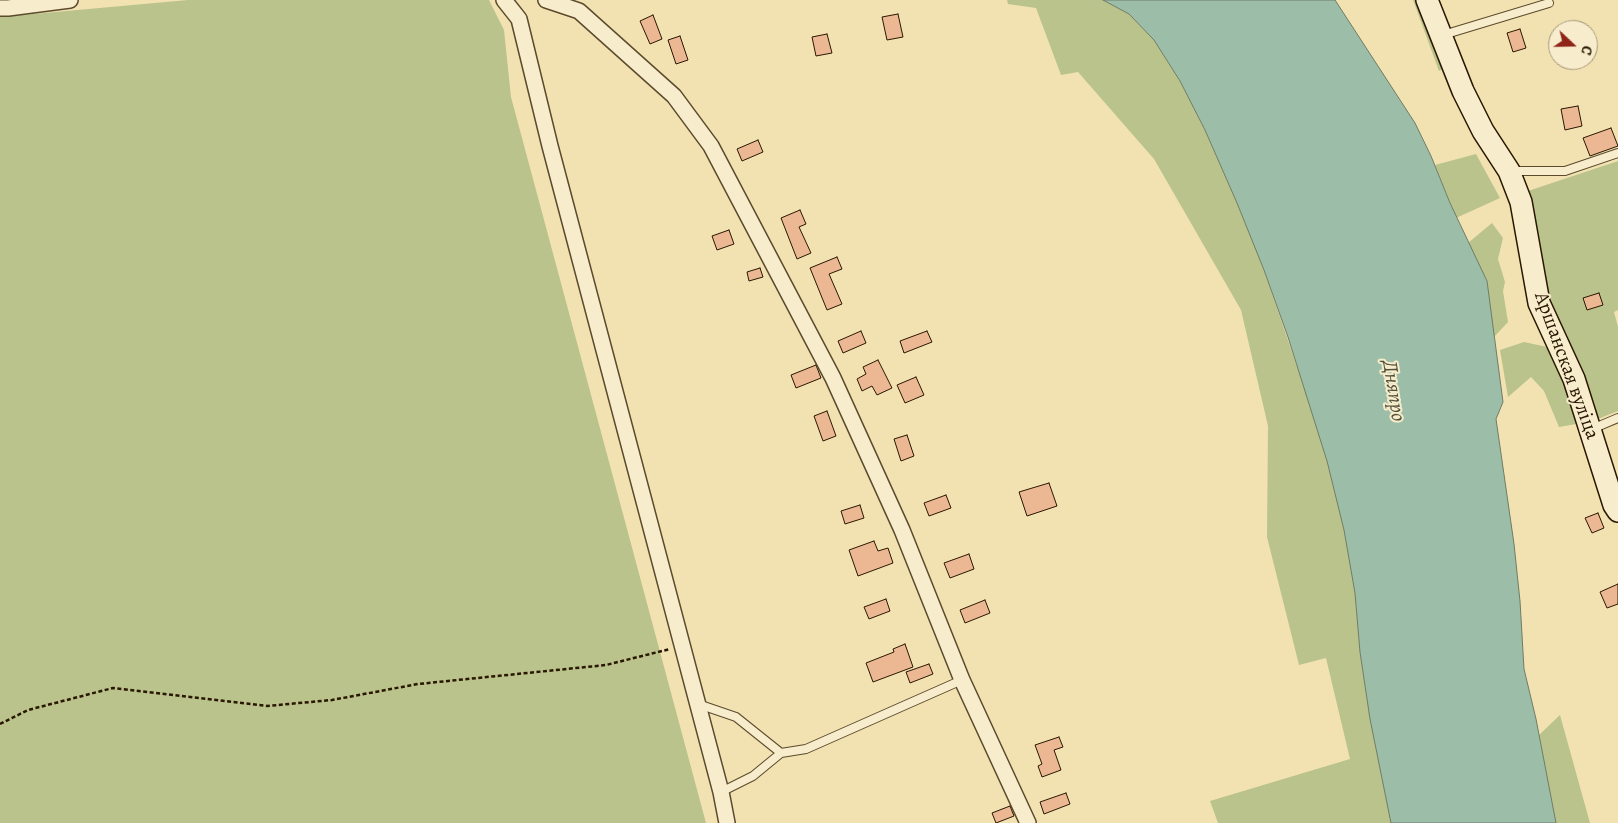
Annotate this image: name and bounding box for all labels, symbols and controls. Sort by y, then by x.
north arrow [1548,20,1598,70]
text: С [1576,43,1597,58]
street label: Аршанская вуліца [1528,289,1604,443]
water label: Дняпро [1376,359,1410,423]

